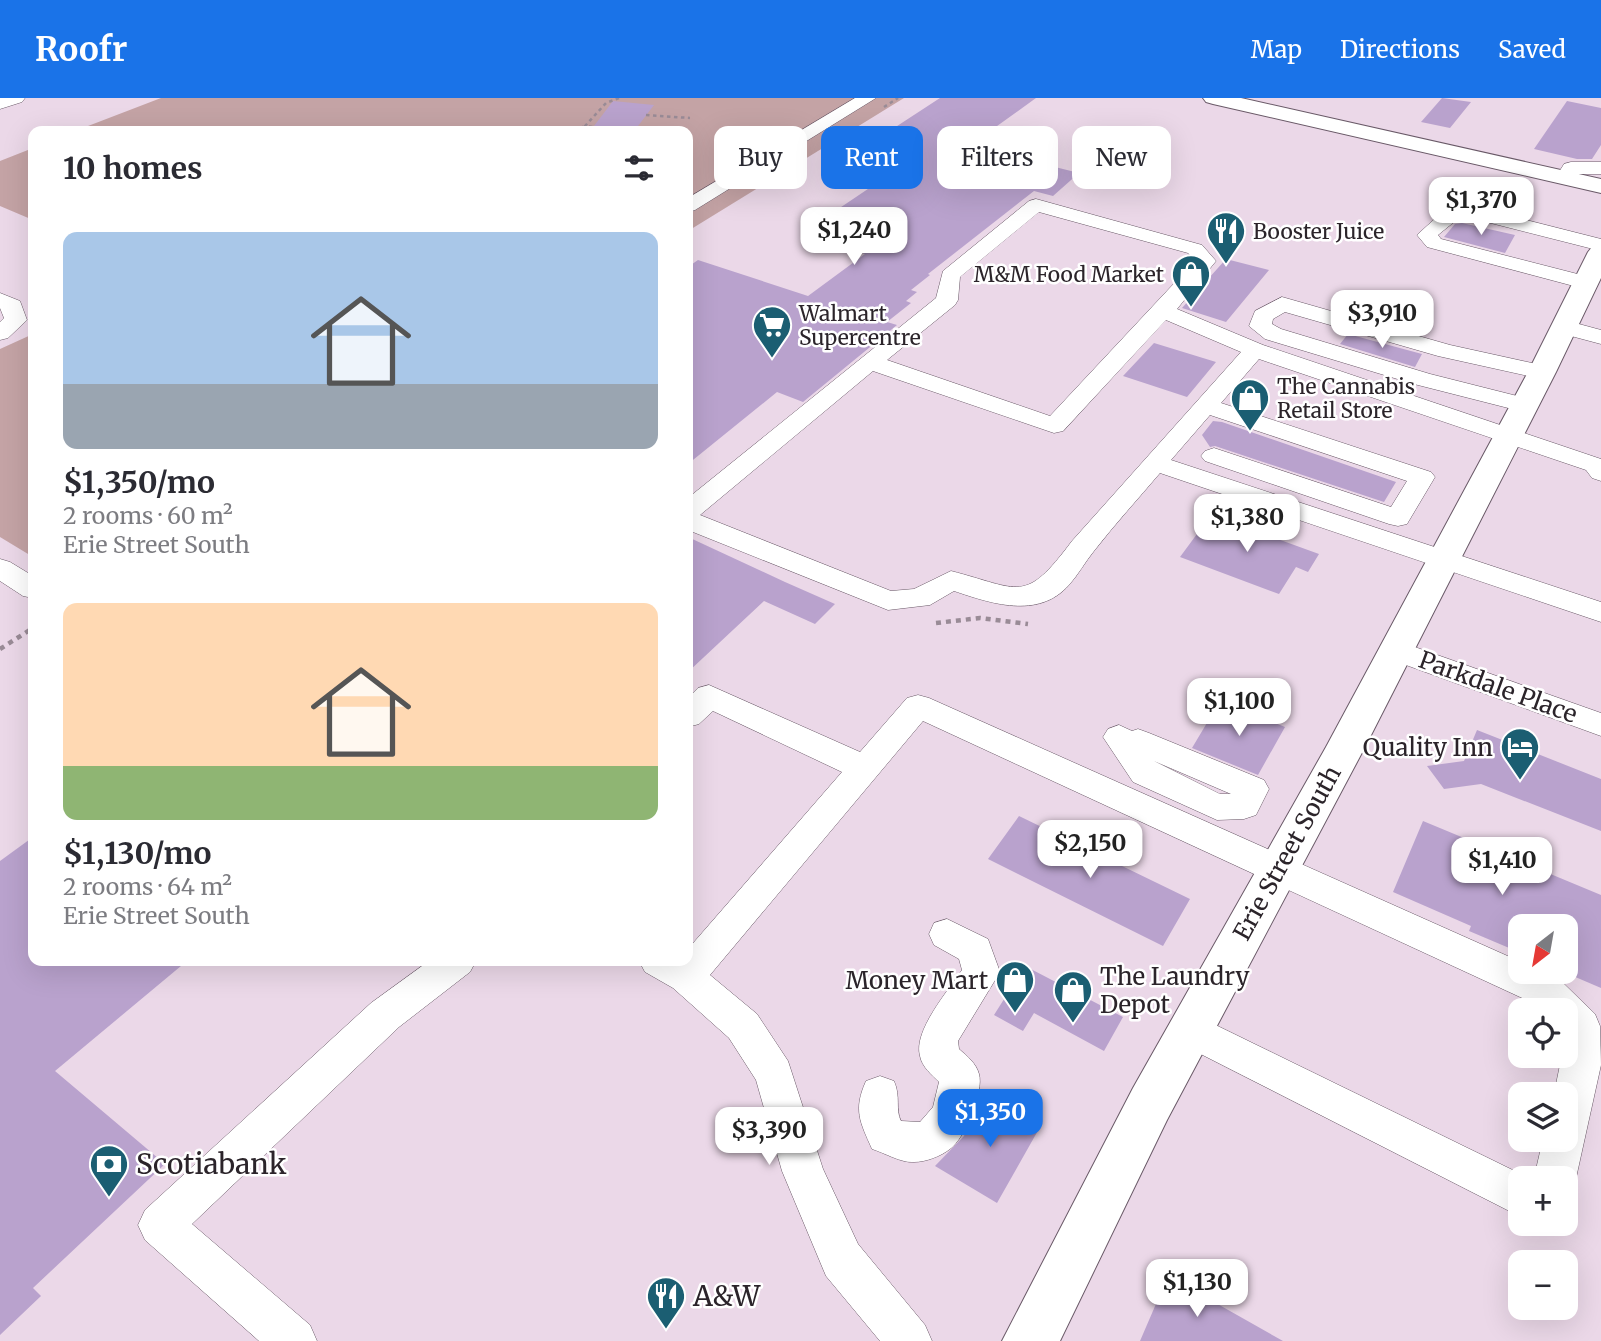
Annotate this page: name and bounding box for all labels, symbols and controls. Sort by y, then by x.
text: Roofr [35,29,127,70]
text: Map [1251,34,1302,65]
text: Directions [1340,34,1460,65]
text: Saved [1498,34,1566,65]
chip: Buy [714,126,807,189]
chip: Rent [821,126,923,189]
chip: Filters [937,126,1058,189]
chip: New [1072,126,1171,189]
text: 10 homes [63,149,203,187]
icon: filters [620,149,658,187]
pin: $1,370 [1424,178,1538,237]
text: $1,370 [1445,185,1517,214]
pin: $1,240 [797,208,911,267]
restaurant icon: Booster Juice [1205,210,1247,265]
text: $1,240 [816,215,892,244]
place label: Booster Juice [1253,218,1384,245]
shop icon: M&M Food Market [1170,253,1212,308]
place label: M&M Food Market [974,261,1164,288]
icon: home [298,278,424,404]
pin: $3,910 [1325,290,1439,350]
text: $3,910 [1347,298,1417,327]
place label: Walmart Supercentre [798,300,921,351]
supermarket icon: Walmart Supercentre [751,304,793,359]
place label: The Cannabis Retail Store [1277,373,1415,424]
shop icon: The Cannabis Retail Store [1229,377,1271,432]
text: $1,350/mo [63,463,215,501]
pin: $1,380 [1190,494,1304,554]
text: 2 rooms · 60 m² [63,501,233,530]
text: $1,380 [1210,502,1284,531]
text: Erie Street South [63,530,250,559]
street label: Parkdale Place [1415,644,1581,730]
icon: home [298,649,424,775]
pin: $1,100 [1182,678,1296,738]
text: $1,100 [1203,686,1275,715]
hotel icon: Quality Inn [1499,726,1541,781]
place label: Quality Inn [1363,732,1493,763]
street label: Erie Street South [1226,760,1348,946]
pin: $2,150 [1033,820,1147,880]
text: $2,150 [1053,828,1127,857]
text: $1,130/mo [63,834,212,872]
pin: $1,410 [1445,838,1559,897]
text: $1,410 [1467,845,1537,874]
text: 2 rooms · 64 m² [63,872,232,901]
text: Erie Street South [63,901,250,930]
north arrow [1508,914,1578,984]
map controls [1508,914,1578,1320]
shop icon: Money Mart [994,959,1036,1014]
place label: The Laundry Depot [1100,961,1250,1020]
place label: Money Mart [846,965,989,996]
shop icon: The Laundry Depot [1052,969,1094,1024]
button: locate [1508,998,1578,1068]
button: layers [1508,1082,1578,1152]
pin: $1,350 [933,1090,1047,1149]
text: $1,350 [954,1097,1026,1126]
pin: $3,390 [712,1108,826,1167]
text: $3,390 [731,1115,807,1144]
bank icon: Scotiabank [88,1143,130,1198]
place label: Scotiabank [136,1146,287,1182]
button: + [1508,1166,1578,1236]
button: − [1508,1250,1578,1320]
pin: $1,130 [1140,1260,1254,1319]
text: $1,130 [1162,1267,1232,1296]
restaurant icon: A&W [645,1275,687,1330]
place label: A&W [692,1278,761,1314]

